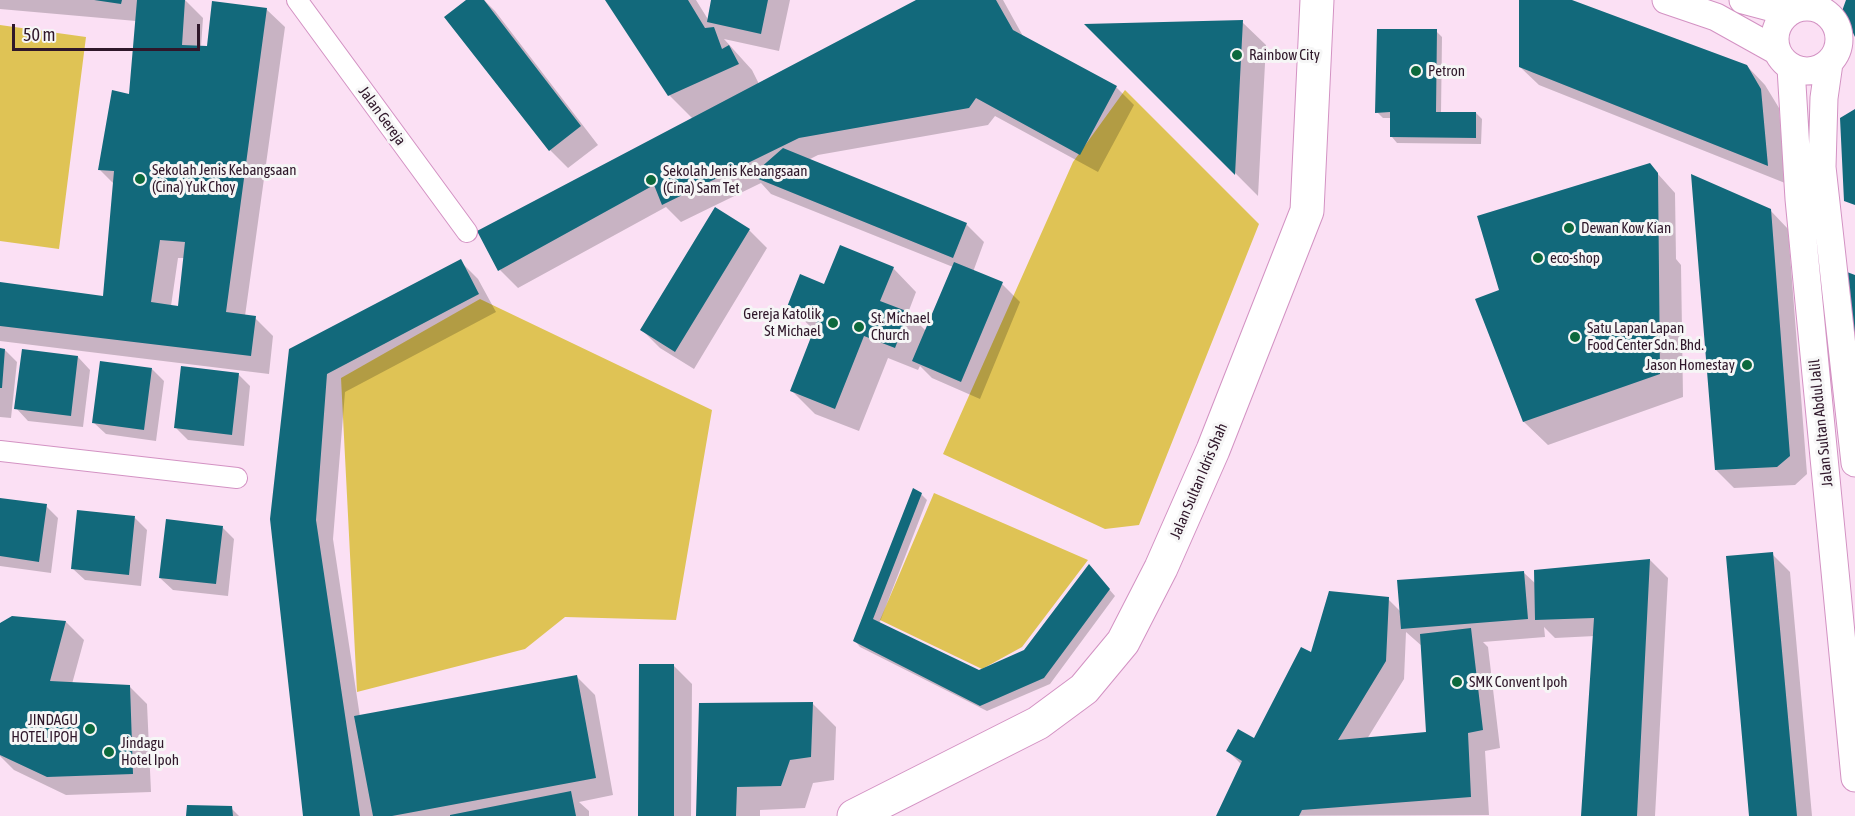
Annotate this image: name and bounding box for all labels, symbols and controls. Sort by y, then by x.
scale bar [15,12,202,50]
text: 50 m [23,24,55,45]
place label: Rainbow City [1249,46,1320,64]
marker: Rainbow City [1230,48,1244,62]
place label: Petron [1428,62,1465,80]
marker: Petron [1409,64,1423,78]
street label: Jalan Gereja [355,83,409,149]
place label: Sekolah Jenis Kebangsaan (Cina) Yuk Choy [152,161,297,196]
place label: Sekolah Jenis Kebangsaan (Cina) Sam Tet [663,162,808,197]
marker: Sekolah Jenis Kebangsaan (Cina) Yuk Choy [133,172,147,186]
marker: Sekolah Jenis Kebangsaan (Cina) Sam Tet [644,173,658,187]
place label: Dewan Kow Kian [1581,219,1671,237]
marker: Dewan Kow Kian [1562,221,1576,235]
place label: eco-shop [1550,249,1600,267]
marker: eco-shop [1531,251,1545,265]
place label: Gereja Katolik St Michael [743,305,821,340]
place label: St. Michael Church [871,309,930,344]
marker: Gereja Katolik St Michael [826,316,840,330]
place label: Satu Lapan Lapan Food Center Sdn. Bhd. [1587,319,1704,354]
marker: St. Michael Church [852,320,866,334]
marker: Satu Lapan Lapan Food Center Sdn. Bhd. [1568,330,1582,344]
place label: Jason Homestay [1645,356,1735,374]
marker: Jason Homestay [1740,358,1754,372]
street label: Jalan Sultan Abdul Jalil [1805,358,1837,488]
street label: Jalan Sultan Idris Shah [1166,420,1232,542]
place label: SMK Convent Ipoh [1469,673,1568,691]
marker: SMK Convent Ipoh [1450,675,1464,689]
place label: JINDAGU HOTEL IPOH [11,711,78,746]
marker: JINDAGU HOTEL IPOH [83,722,97,736]
place label: Jindagu Hotel Ipoh [121,734,179,769]
marker: Jindagu Hotel Ipoh [102,745,116,759]

